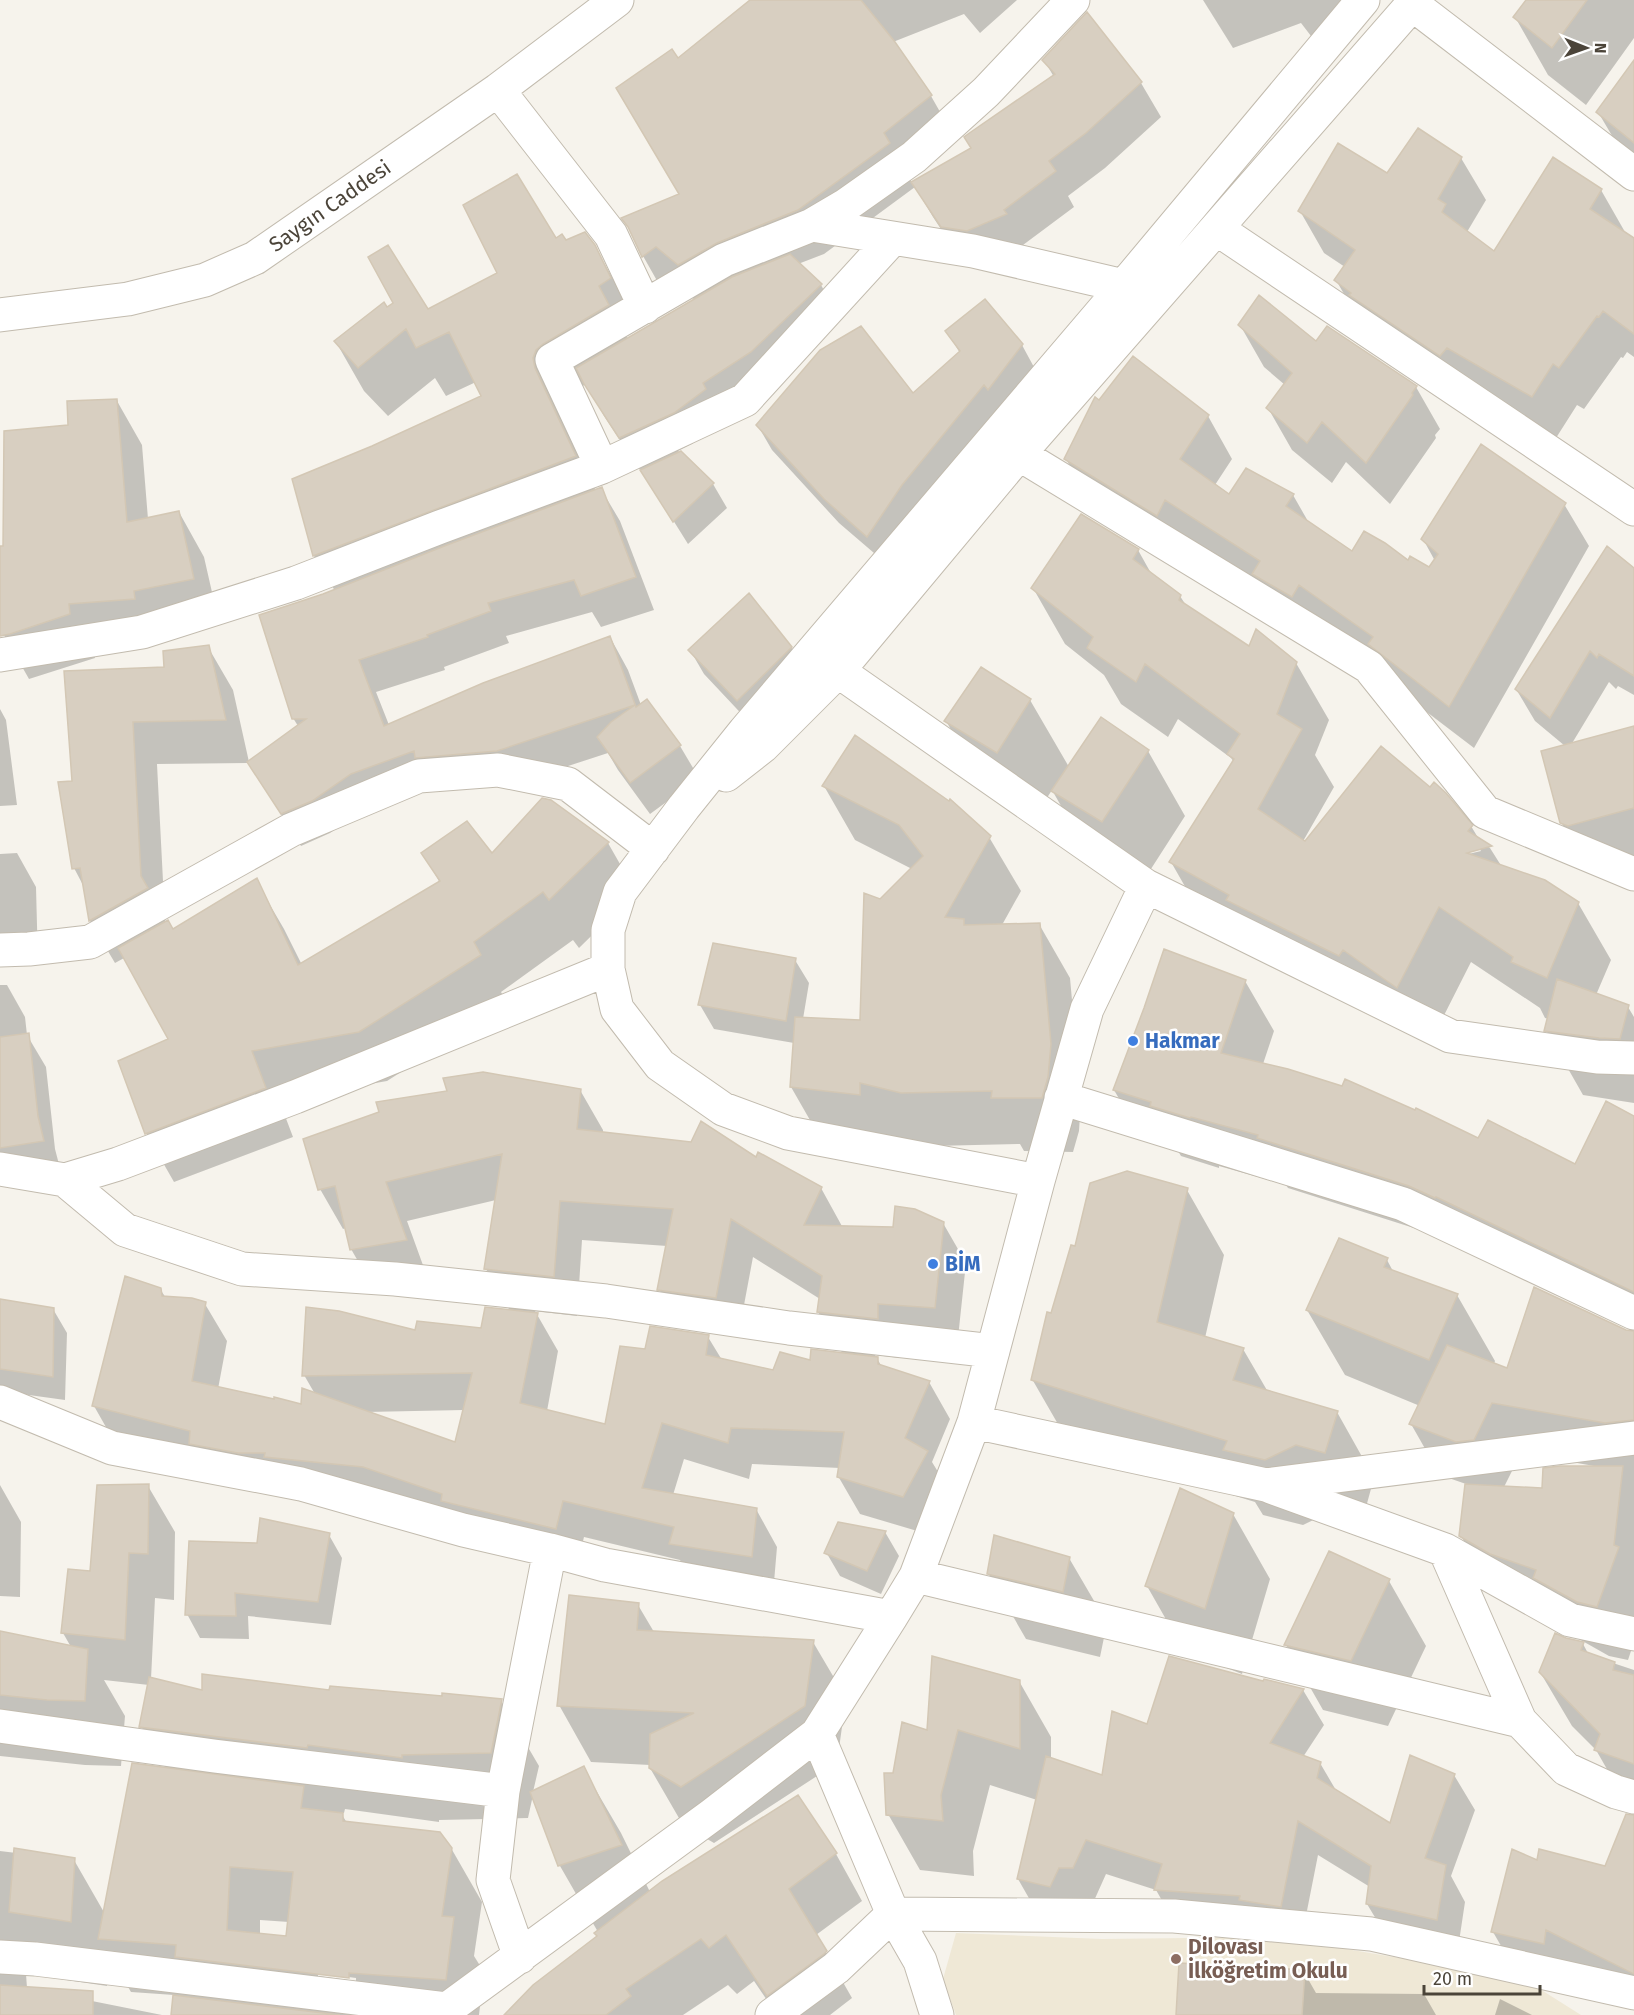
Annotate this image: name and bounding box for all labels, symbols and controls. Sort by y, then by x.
north arrow [1556,18,1616,78]
text: N [1591,43,1610,54]
street label: Saygın Caddesi [264,154,396,258]
place label: Hakmar [1145,1028,1220,1054]
marker: Hakmar [1126,1034,1140,1048]
place label: BİM [945,1250,981,1277]
marker: BİM [926,1257,940,1271]
place label: Dilovası İlköğretim Okulu [1188,1934,1348,1984]
marker: Dilovası İlköğretim Okulu [1169,1952,1183,1966]
scale bar [1424,1958,1540,1996]
text: 20 m [1433,1968,1472,1990]

